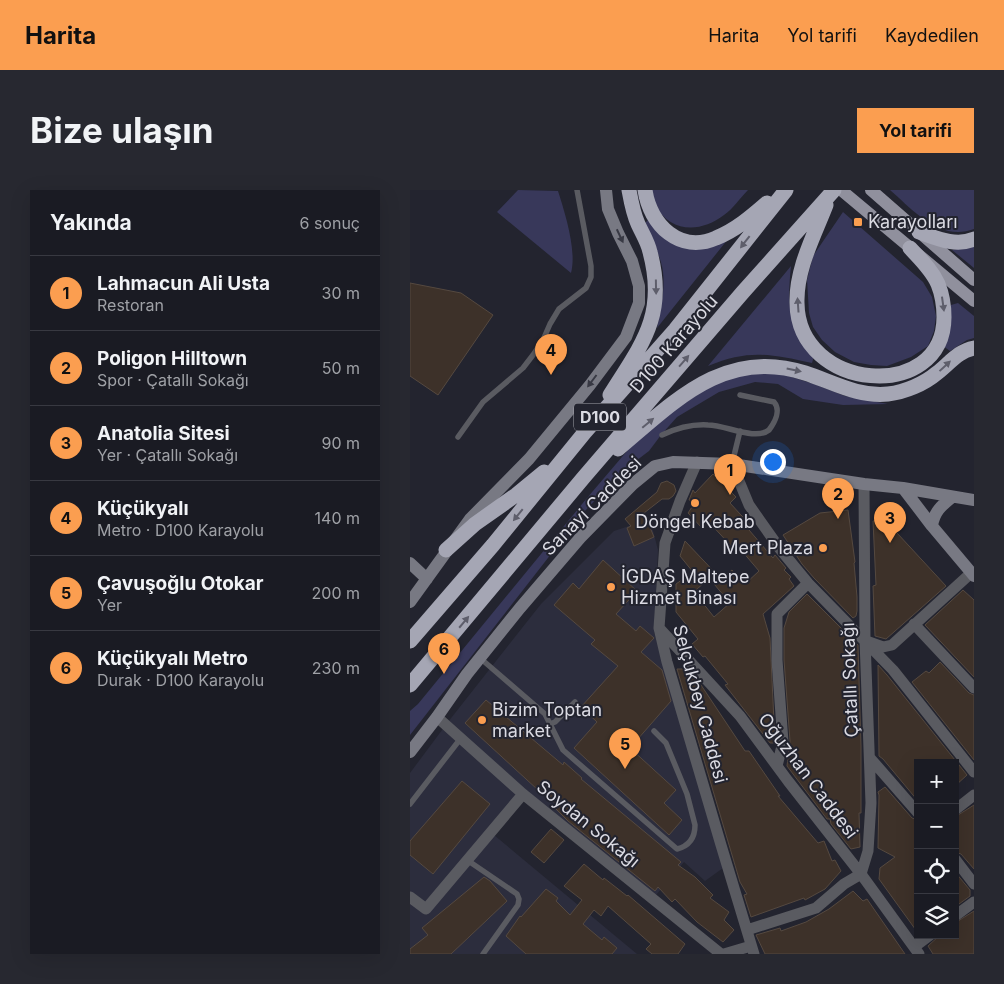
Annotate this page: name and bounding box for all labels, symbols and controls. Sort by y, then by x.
text: Harita [25,21,96,50]
text: Harita [708,25,759,46]
text: Yol tarifi [787,25,857,46]
text: Kaydedilen [885,25,979,46]
button: Yol tarifi [857,108,974,153]
text: Bize ulaşın [30,109,214,151]
text: Yakında [50,210,132,235]
place label: Karayolları [868,211,958,232]
text: 6 sonuç [299,213,360,233]
marker: Karayolları [852,216,864,228]
one-way arrow [616,229,624,243]
one-way arrow [739,235,750,248]
text: Lahmacun Ali Usta [97,272,270,295]
one-way arrow [652,279,660,295]
text: 1 [63,283,69,303]
text: 30 m [322,283,360,303]
street label: D100 Karayolu [626,291,722,397]
text: Restoran [97,295,164,315]
one-way arrow [939,296,947,312]
one-way arrow [793,297,801,313]
pin: 4 [535,334,567,375]
text: Poligon Hilltown [97,347,247,370]
one-way arrow [679,354,690,367]
text: 2 [61,358,71,378]
text: 50 m [322,358,360,378]
one-way arrow [938,360,950,372]
one-way arrow [786,366,801,374]
text: Spor · Çatallı Sokağı [97,370,249,390]
one-way arrow [587,374,598,387]
road number: D100 [574,403,626,430]
one-way arrow [641,418,654,429]
text: Anatolia Sitesi [97,422,230,445]
text: 3 [61,433,71,453]
text: 90 m [321,433,360,453]
text: Yer · Çatallı Sokağı [97,445,238,465]
your location [760,449,786,475]
street label: Sanayi Caddesi [538,452,646,560]
pin: 1 [714,454,746,495]
pin: 2 [822,478,854,519]
text: Küçükyalı [97,497,189,520]
marker: Döngel Kebab [689,497,701,509]
pin: 3 [874,502,906,543]
text: 4 [61,508,71,528]
text: 140 m [315,508,360,528]
one-way arrow [512,508,523,521]
place label: Döngel Kebab [635,511,755,532]
text: Metro · D100 Karayolu [97,520,264,540]
place label: Mert Plaza [722,537,813,558]
marker: Mert Plaza [817,542,829,554]
place label: İGDAŞ Maltepe Hizmet Binası [621,565,749,608]
text: Çavuşoğlu Otokar [97,572,264,595]
marker: İGDAŞ Maltepe Hizmet Binası [605,581,617,593]
text: 5 [61,583,71,603]
text: 200 m [312,583,360,603]
text: Yer [97,595,122,615]
one-way arrow [459,615,470,628]
street label: Selçukbey Caddesi [669,622,732,785]
street label: Çatallı Sokağı [837,622,862,738]
pin: 6 [428,633,460,674]
text: Küçükyalı Metro [97,647,248,670]
text: 6 [61,658,71,678]
text: 230 m [312,658,360,678]
text: Durak · D100 Karayolu [97,670,264,690]
place label: Bizim Toptan market [492,699,602,741]
street label: Oğuzhan Caddesi [754,709,862,843]
marker: Bizim Toptan market [476,714,488,726]
pin: 5 [609,728,641,769]
map controls [914,759,959,939]
button: + [914,759,959,804]
street label: Soydan Sokağı [533,776,644,872]
button: − [914,804,959,849]
button: locate [914,849,959,894]
button: layers [914,894,959,939]

